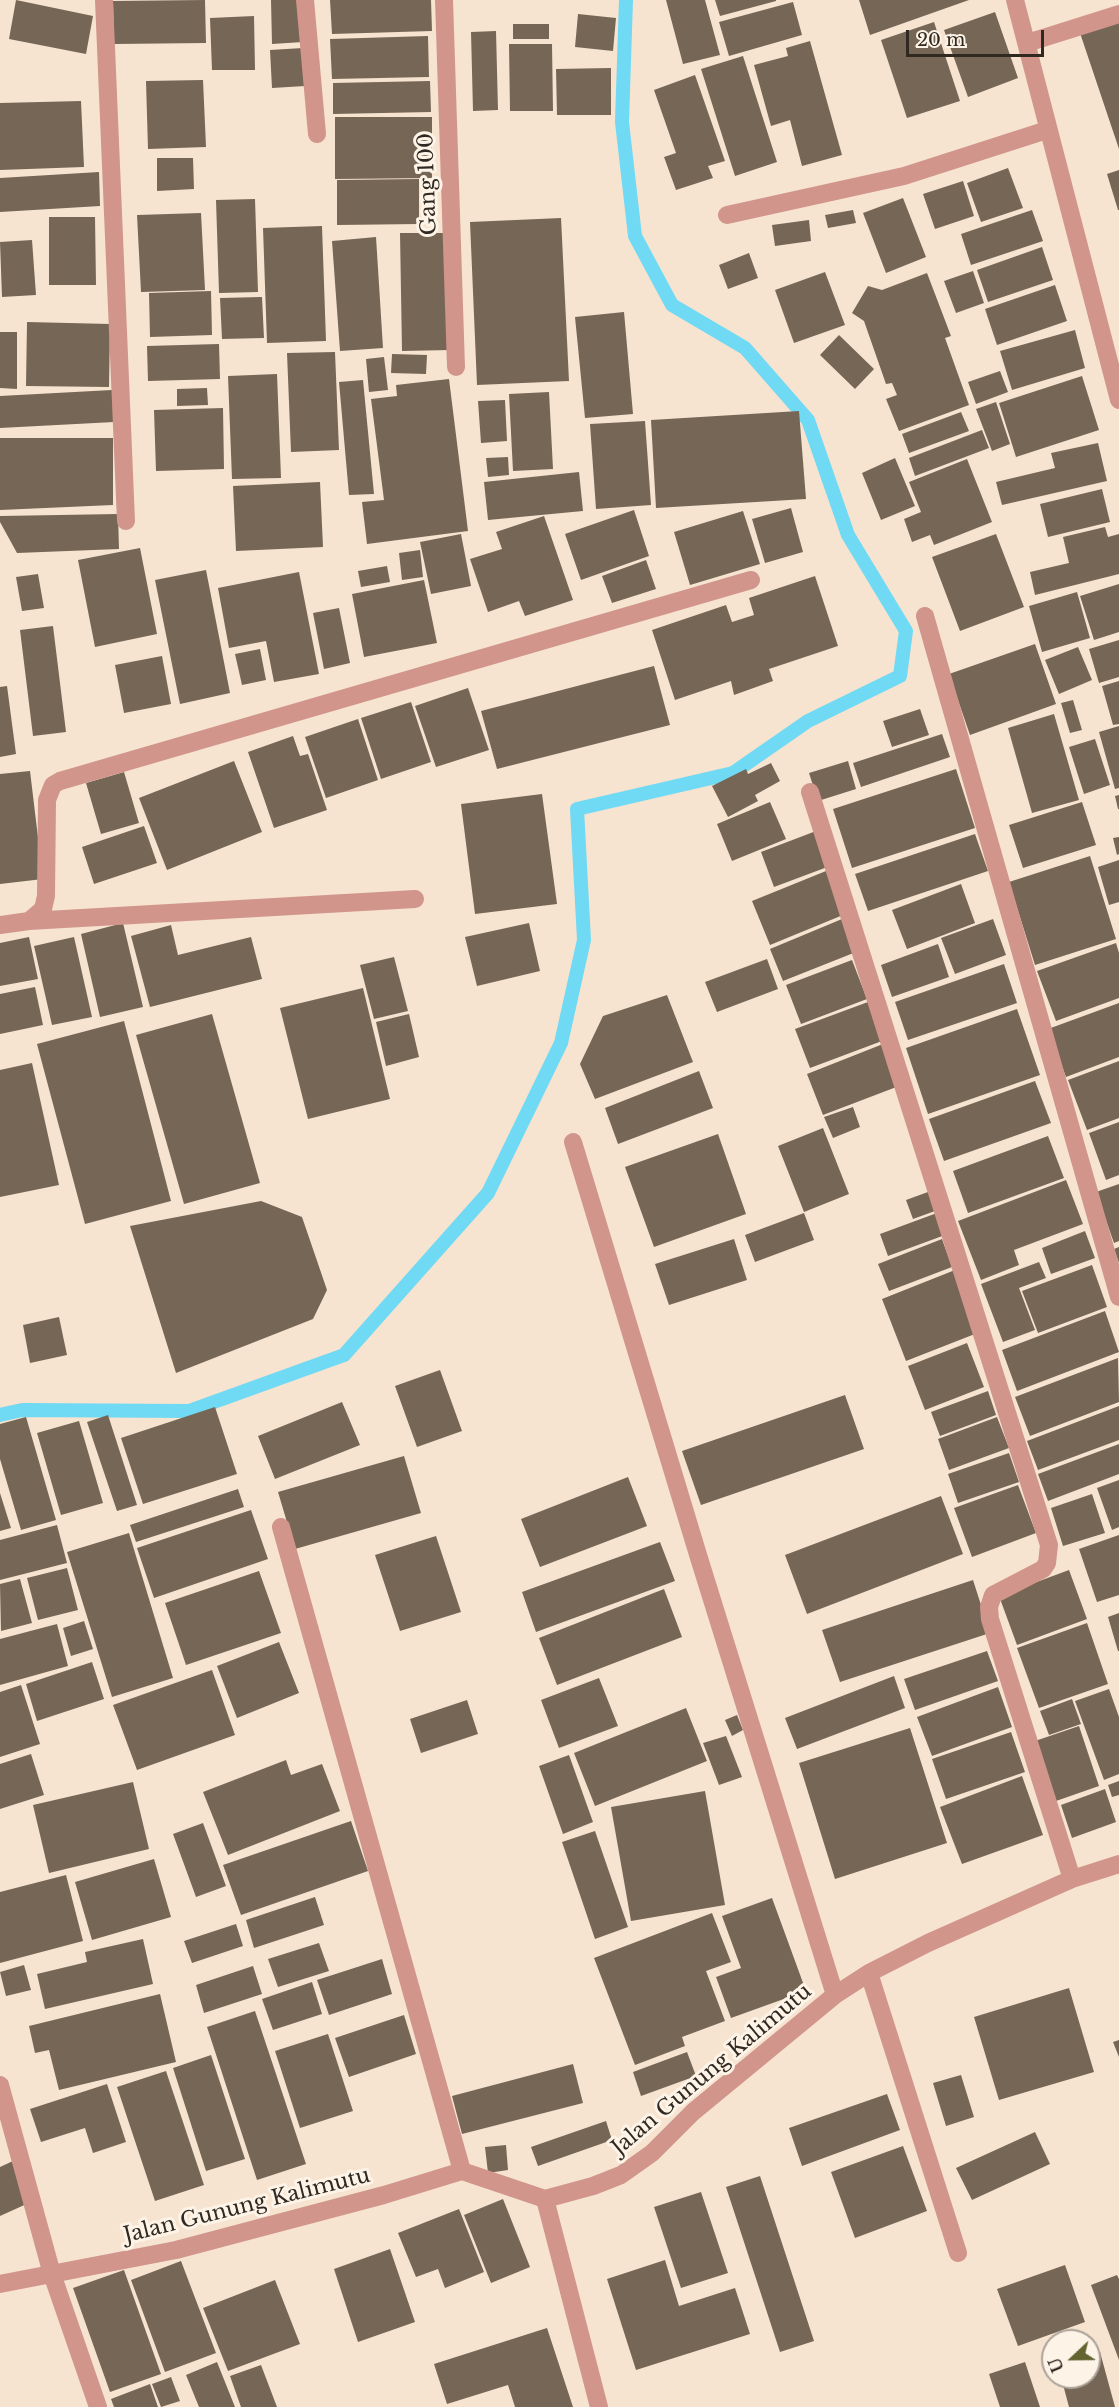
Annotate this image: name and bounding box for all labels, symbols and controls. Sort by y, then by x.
scale bar [909,18,1047,56]
text: 20 m [917,29,965,51]
street label: Gang 100 [414,132,442,236]
street label: Jalan Gunung Kalimutu [607,1979,817,2161]
street label: Jalan Gunung Kalimutu [121,2163,373,2249]
north arrow [1041,2329,1101,2389]
text: U [1044,2355,1068,2375]

